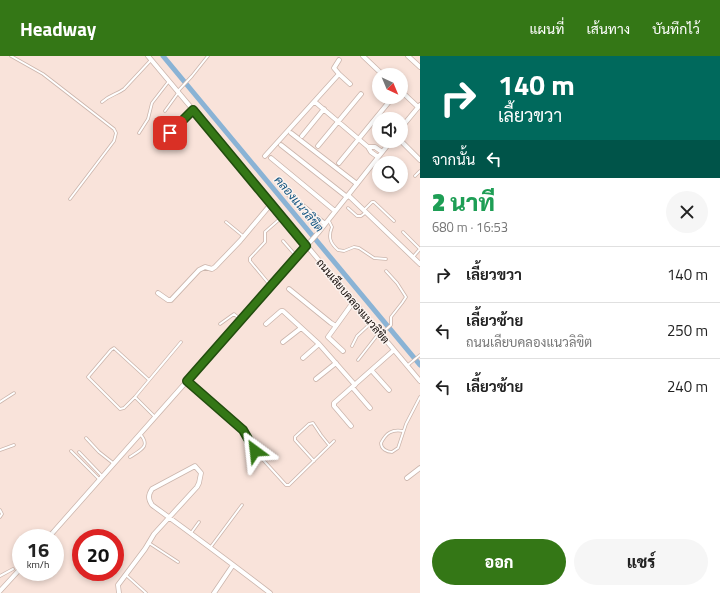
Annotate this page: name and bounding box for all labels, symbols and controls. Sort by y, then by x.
text: Headway [20,14,96,43]
text: แผนที่ [529,18,564,39]
text: เส้นทาง [586,18,630,39]
text: บันทึกไว้ [652,18,700,39]
text: 140 m [498,63,575,106]
north arrow [372,68,408,104]
map controls [372,68,408,192]
icon: right [432,72,484,124]
text: เลี้ยวขวา [498,102,562,129]
button: sound [372,112,408,148]
pin [153,116,187,150]
icon: arrive [159,122,181,144]
text: จากนั้น [432,148,475,171]
icon: left [483,148,505,170]
button: search [372,156,408,192]
water label: คลองแนวลิขิต [270,171,329,236]
text: 2 นาที [432,184,495,220]
button: close [666,191,708,233]
text: 680 m · 16:53 [432,217,508,237]
street label: ถนนเลียบคลองแนวลิขิต [313,255,393,347]
text: เลี้ยวขวา [466,263,522,286]
text: 140 m [667,263,708,286]
icon: right [432,264,454,286]
text: เลี้ยวซ้าย [466,309,523,332]
text: 250 m [667,319,708,342]
icon: left [432,320,454,342]
text: ถนนเลียบคลองแนวลิขิต [466,332,592,352]
text: เลี้ยวซ้าย [466,375,523,398]
text: 240 m [667,375,708,398]
icon: left [432,376,454,398]
position arrow [234,430,276,472]
speed limit sign: 20 [72,529,124,581]
text: 16 [27,534,49,565]
button: ออก [432,539,566,585]
button: แชร์ [574,539,708,585]
text: km/h [27,557,49,572]

